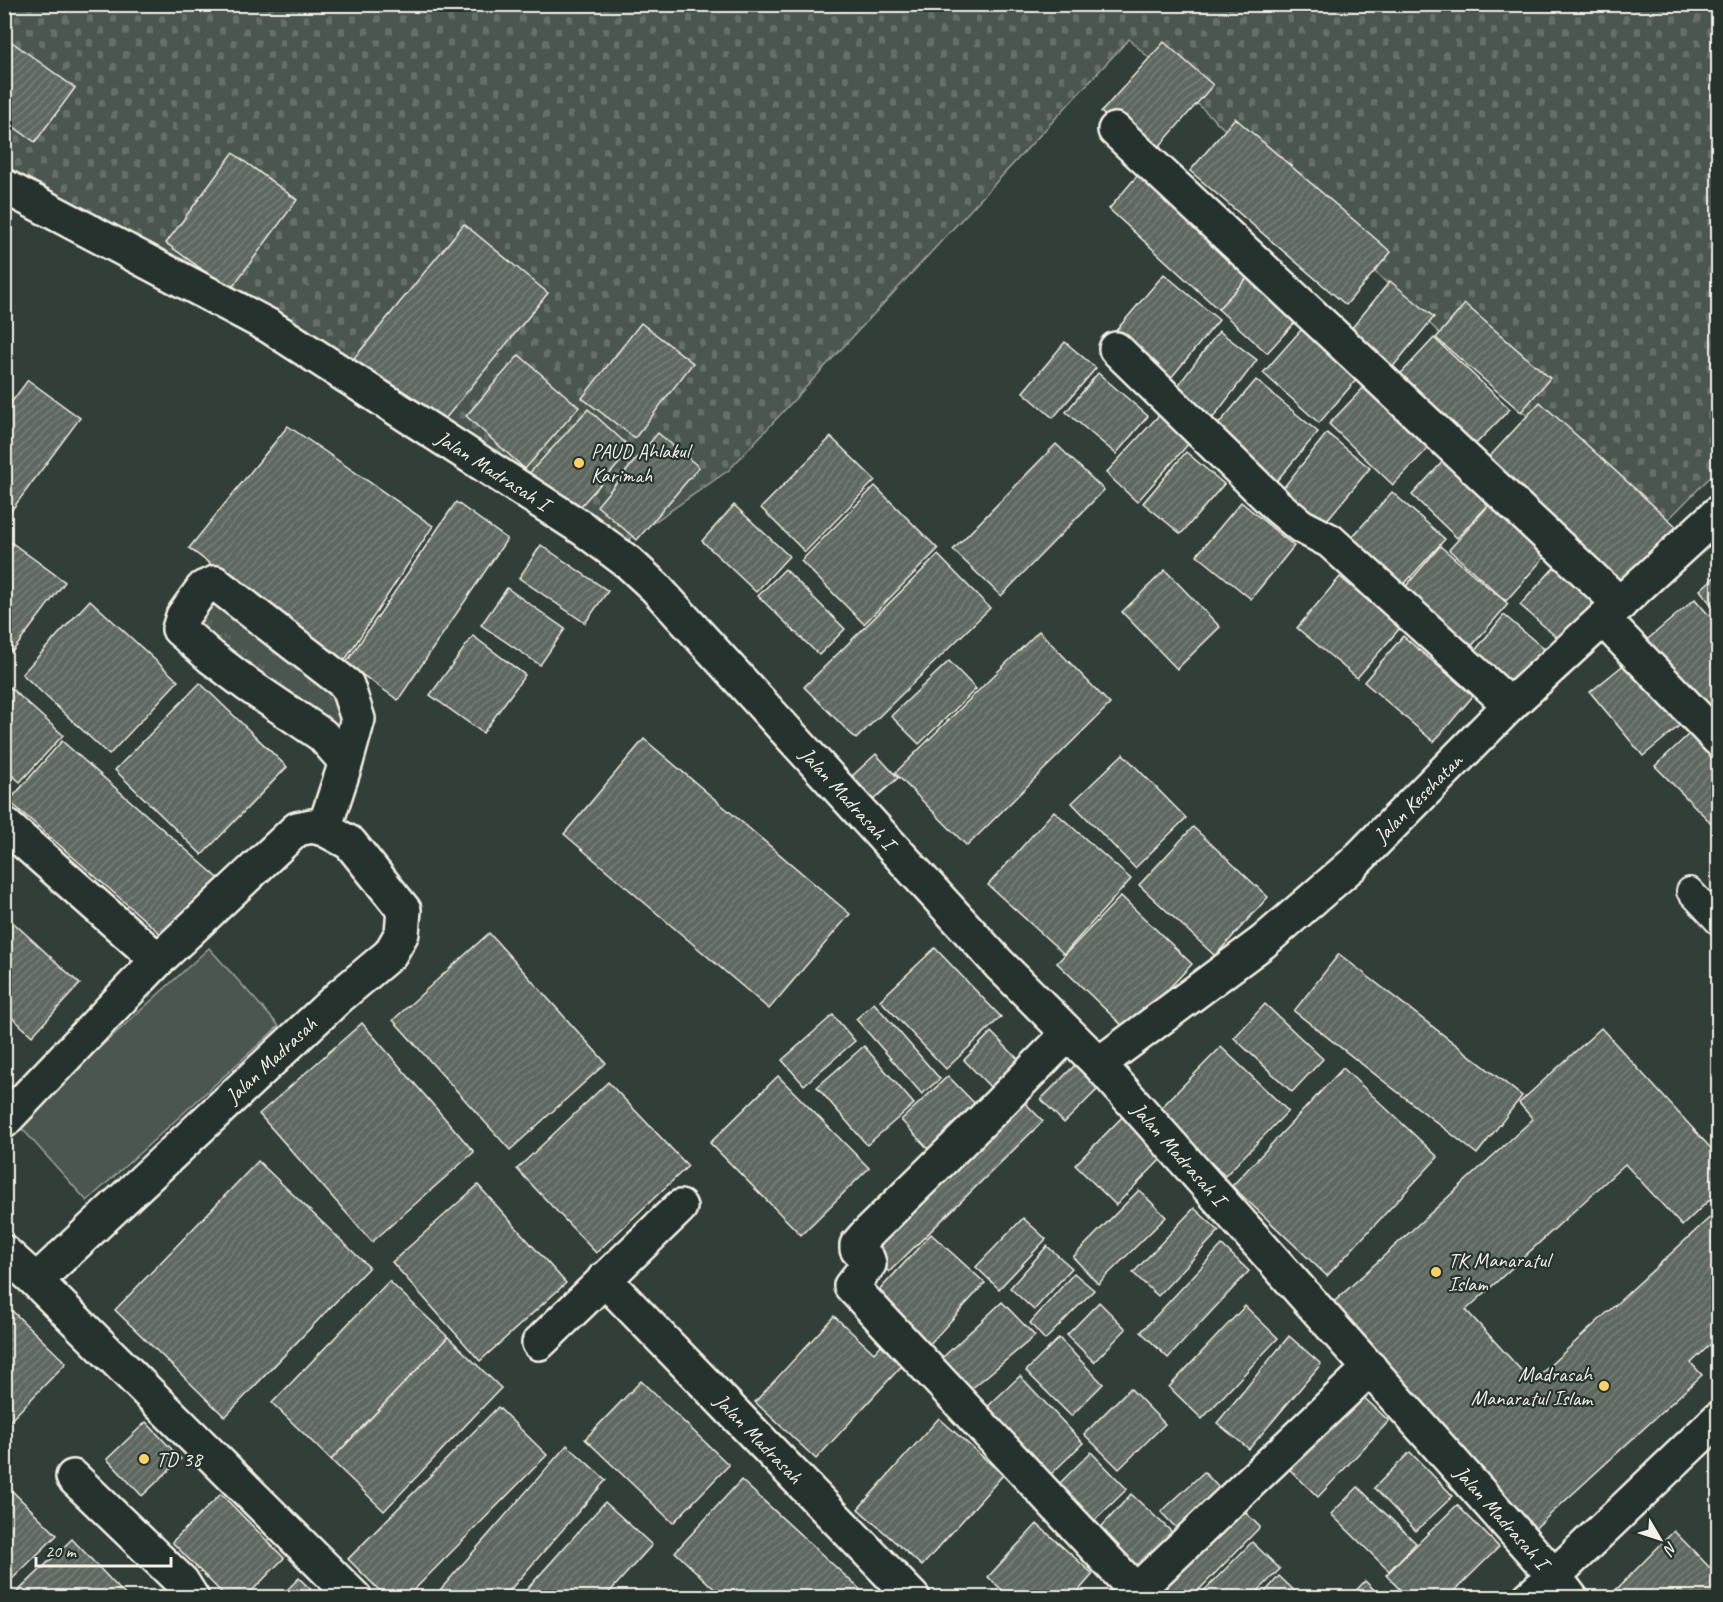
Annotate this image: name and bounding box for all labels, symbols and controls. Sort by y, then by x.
street label: Jalan Madrasah I [431,424,558,519]
place label: PAUD Ahlakul Karimah [591,438,693,488]
marker: PAUD Ahlakul Karimah [572,456,586,470]
street label: Jalan Madrasah I [794,741,904,858]
street label: Jalan Kesehatan [1367,747,1469,849]
street label: Jalan Madrasah [219,1011,322,1110]
street label: Jalan Madrasah I [1125,1096,1234,1214]
place label: TK Manaratul Islam [1448,1247,1553,1297]
marker: TK Manaratul Islam [1429,1265,1443,1279]
place label: Madrasah Manaratul Islam [1471,1361,1594,1411]
marker: Madrasah Manaratul Islam [1597,1379,1611,1393]
street label: Jalan Madrasah [708,1387,808,1489]
place label: TD 38 [156,1446,204,1472]
marker: TD 38 [137,1452,151,1466]
street label: Jalan Madrasah I [1448,1459,1557,1577]
north arrow [1630,1509,1690,1569]
scale bar [36,1530,171,1568]
text: N [1658,1538,1682,1560]
text: 20 m [45,1540,78,1562]

